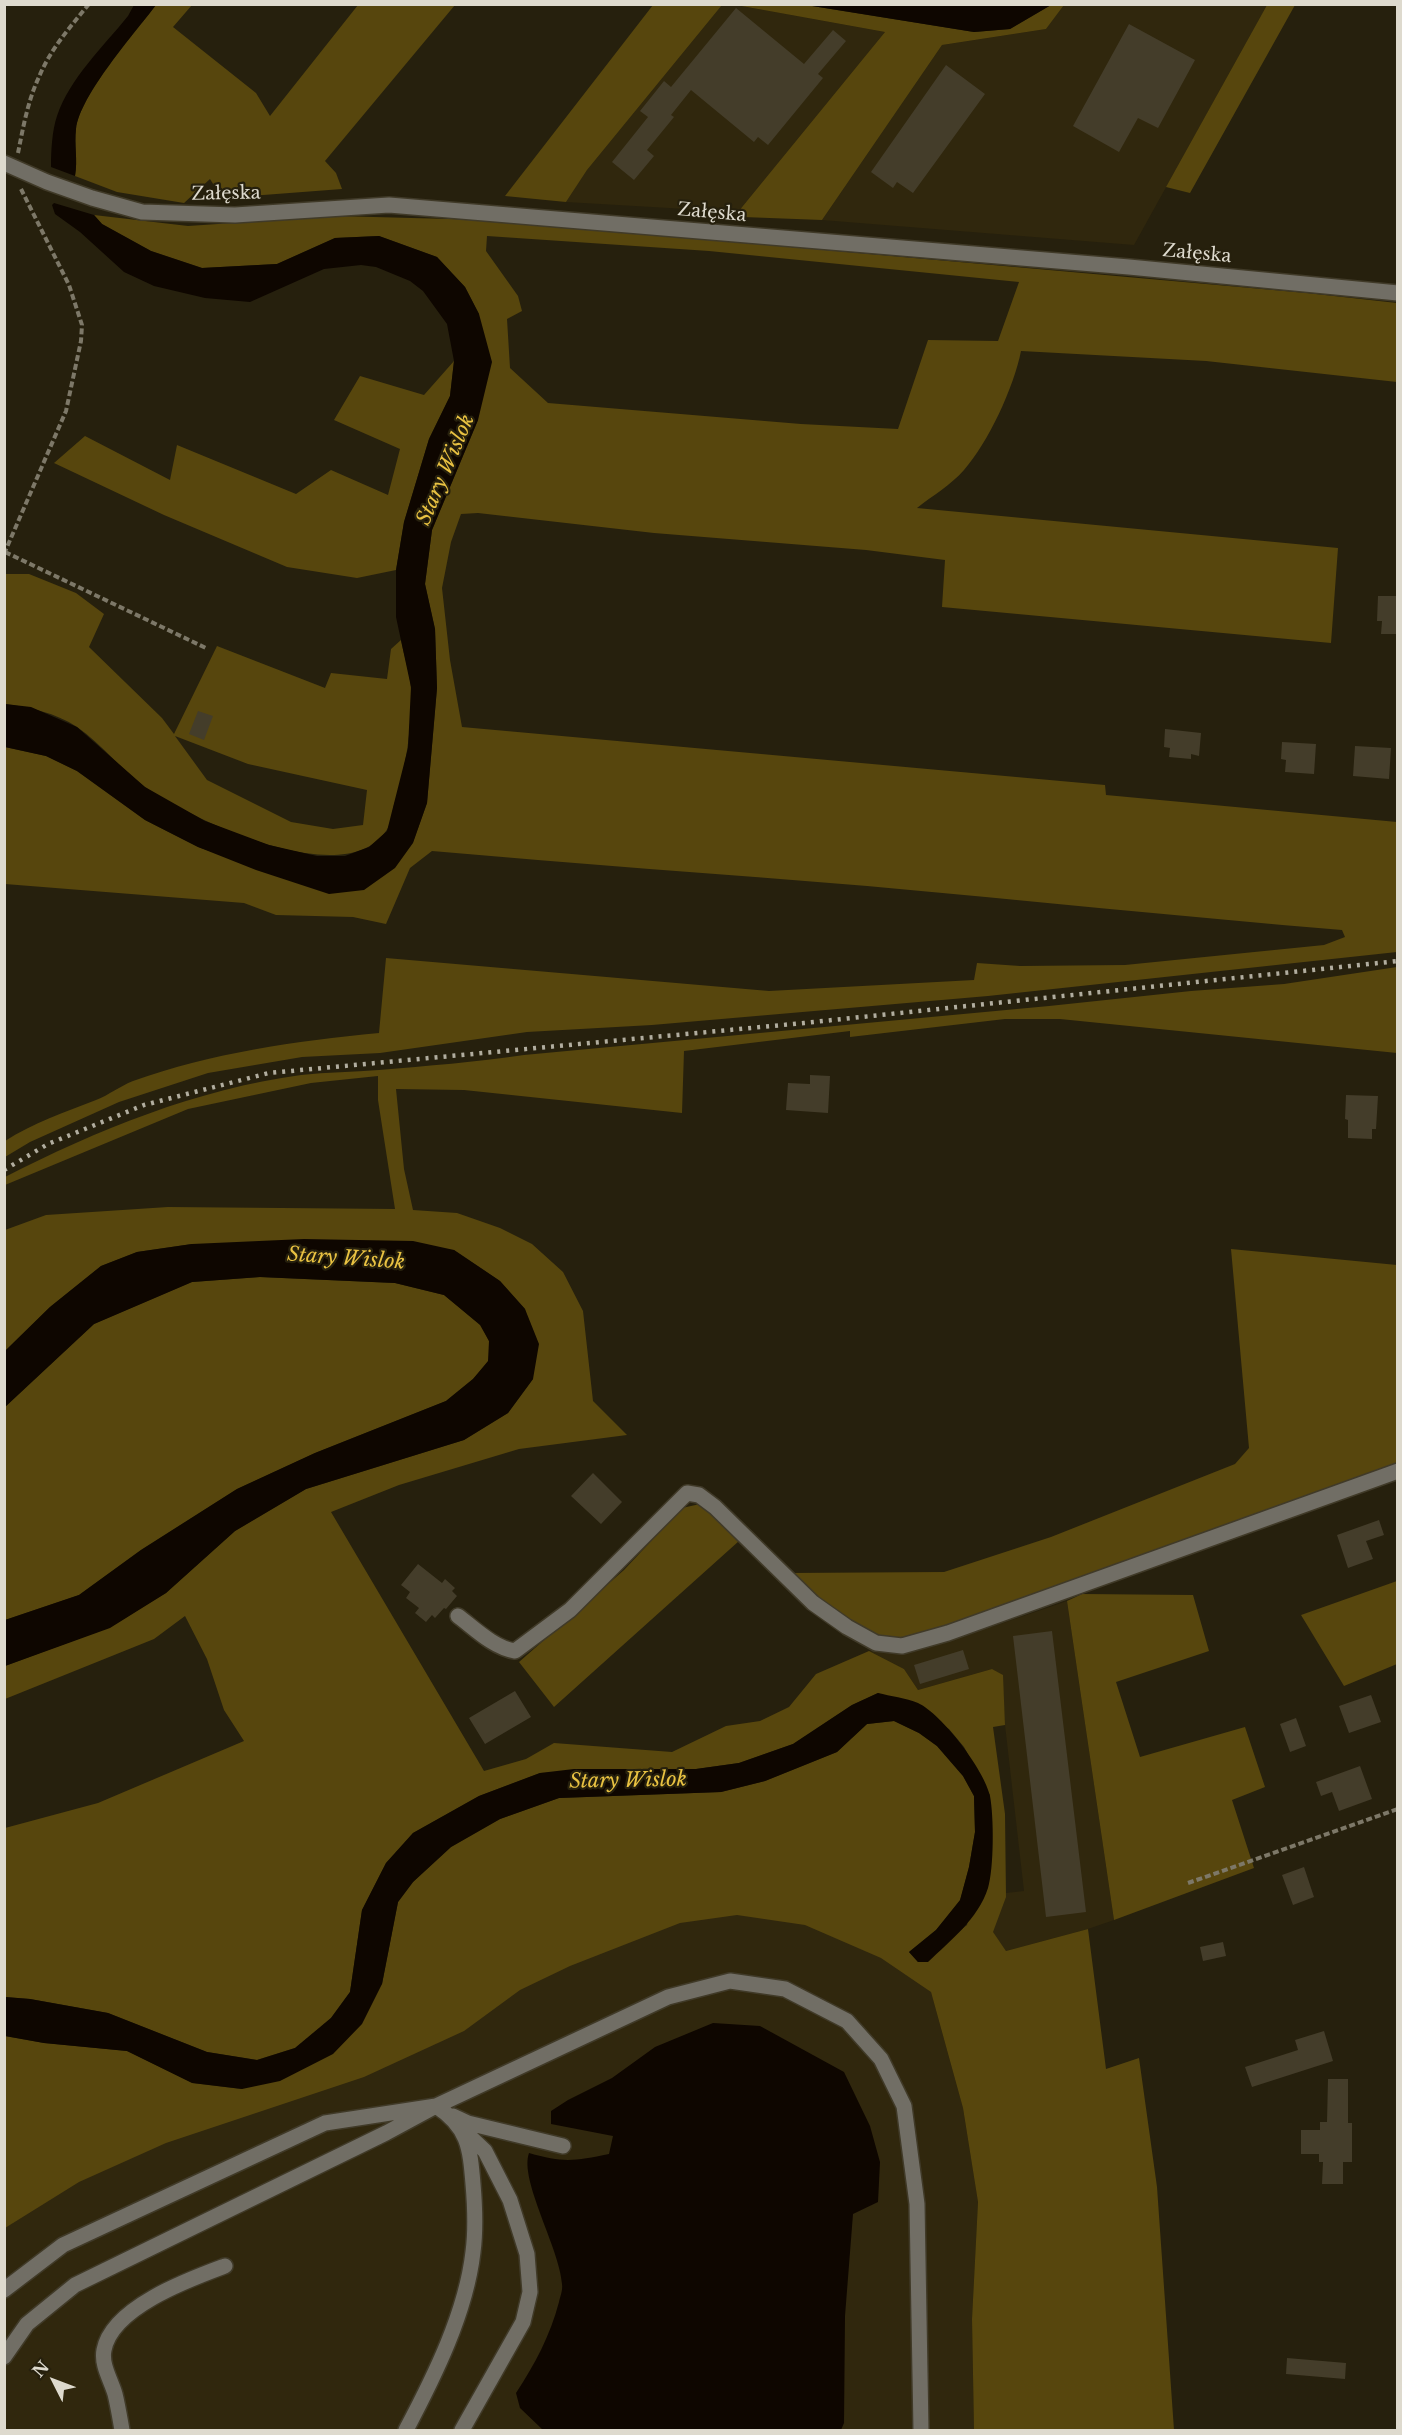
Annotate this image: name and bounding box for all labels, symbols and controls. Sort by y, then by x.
street label: Załęska [191,183,261,205]
street label: Załęska [677,199,747,227]
street label: Załęska [1162,240,1232,268]
water label: Stary Wislok [412,411,480,529]
water label: Stary Wislok [286,1243,406,1275]
water label: Stary Wislok [569,1768,687,1794]
north arrow [24,2351,84,2411]
text: N [28,2357,53,2381]

